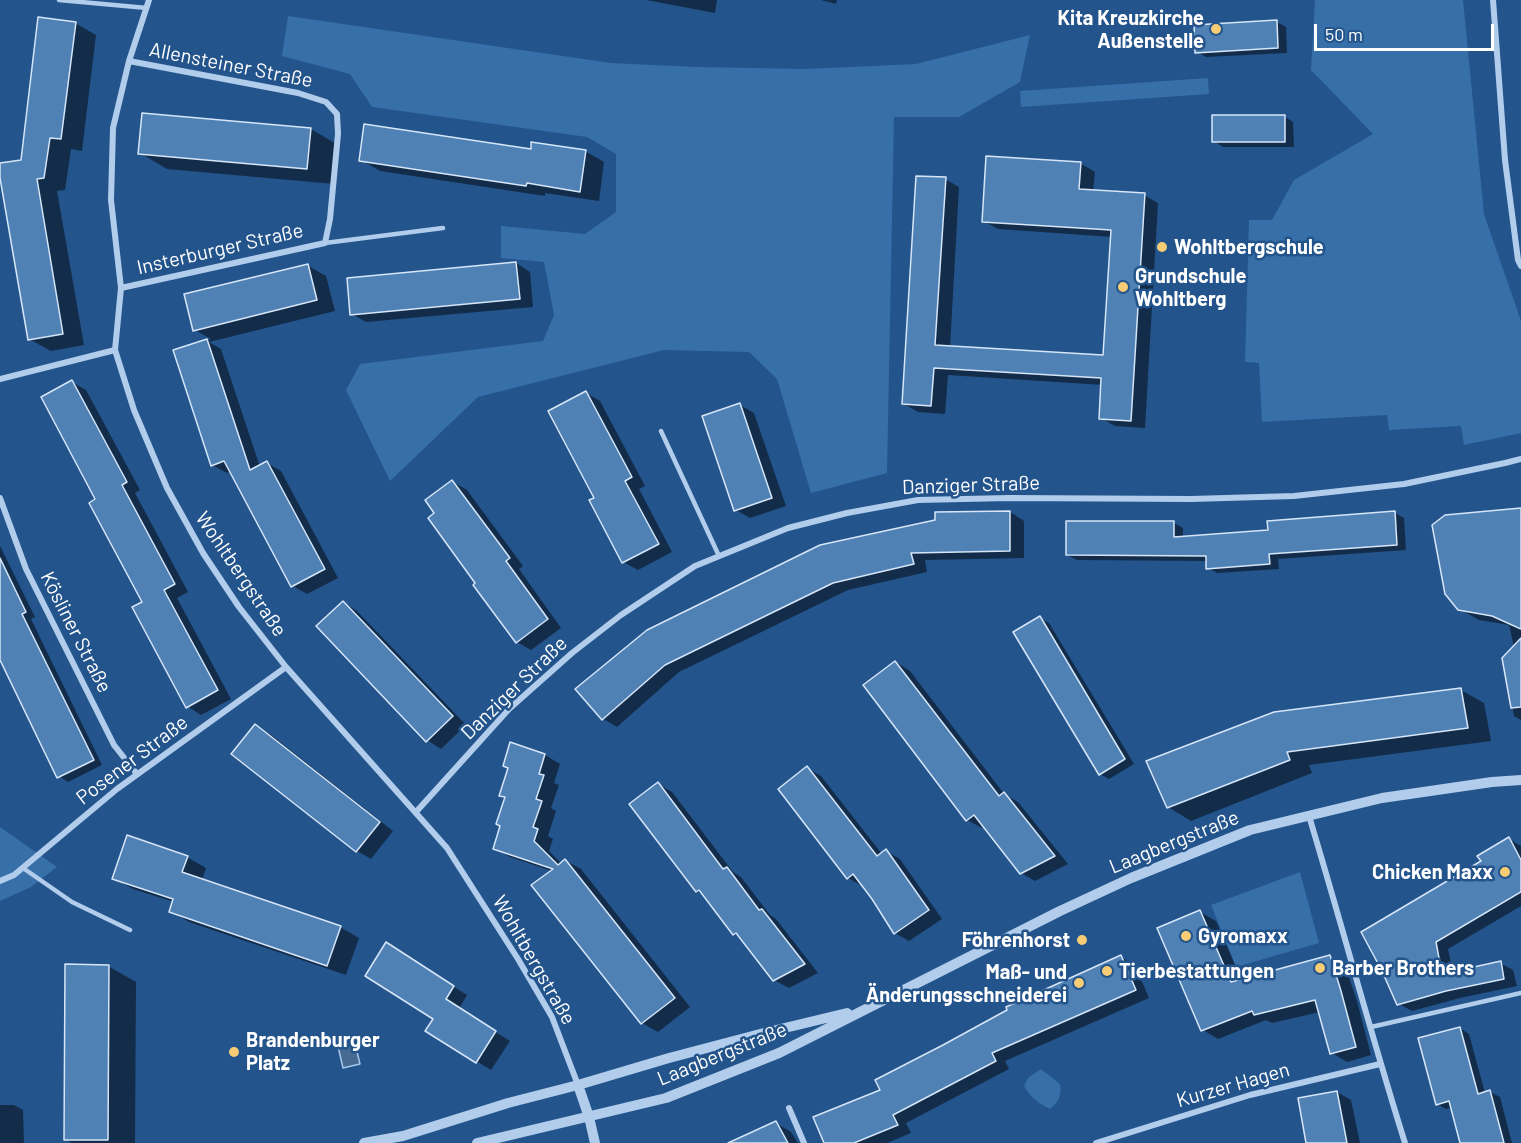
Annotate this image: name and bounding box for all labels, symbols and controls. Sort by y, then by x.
place label: Kita Kreuzkirche Außenstelle [1058,6,1204,53]
scale bar [1317,12,1497,50]
marker: Kita Kreuzkirche Außenstelle [1209,22,1223,36]
text: 50 m [1325,23,1363,45]
street label: Allensteiner Straße [147,37,315,93]
street label: Insterburger Straße [134,218,306,280]
place label: Wohltbergschule [1174,235,1324,259]
marker: Wohltbergschule [1155,240,1169,254]
place label: Grundschule Wohltberg [1135,264,1246,311]
marker: Grundschule Wohltberg [1116,280,1130,294]
street label: Danziger Straße [902,471,1040,499]
street label: Wohltbergstraße [190,507,292,641]
street label: Kösliner Straße [35,567,117,697]
street label: Danziger Straße [456,631,572,745]
street label: Posener Straße [71,710,193,810]
street label: Laagbergstraße [1106,805,1242,879]
place label: Chicken Maxx [1372,860,1493,884]
marker: Chicken Maxx [1498,865,1512,879]
street label: Wohltbergstraße [487,891,581,1029]
place label: Gyromaxx [1198,924,1288,948]
place label: Föhrenhorst [962,928,1070,952]
marker: Gyromaxx [1179,929,1193,943]
marker: Föhrenhorst [1075,933,1089,947]
place label: Barber Brothers [1332,956,1474,980]
place label: Tierbestattungen [1119,959,1274,983]
place label: Maß- und Änderungsschneiderei [866,960,1067,1007]
marker: Barber Brothers [1313,961,1327,975]
marker: Tierbestattungen [1100,964,1114,978]
marker: Maß- und Änderungsschneiderei [1072,976,1086,990]
street label: Laagbergstraße [654,1017,790,1091]
place label: Brandenburger Platz [246,1028,380,1075]
marker: Brandenburger Platz [227,1045,241,1059]
street label: Kurzer Hagen [1174,1057,1292,1113]

